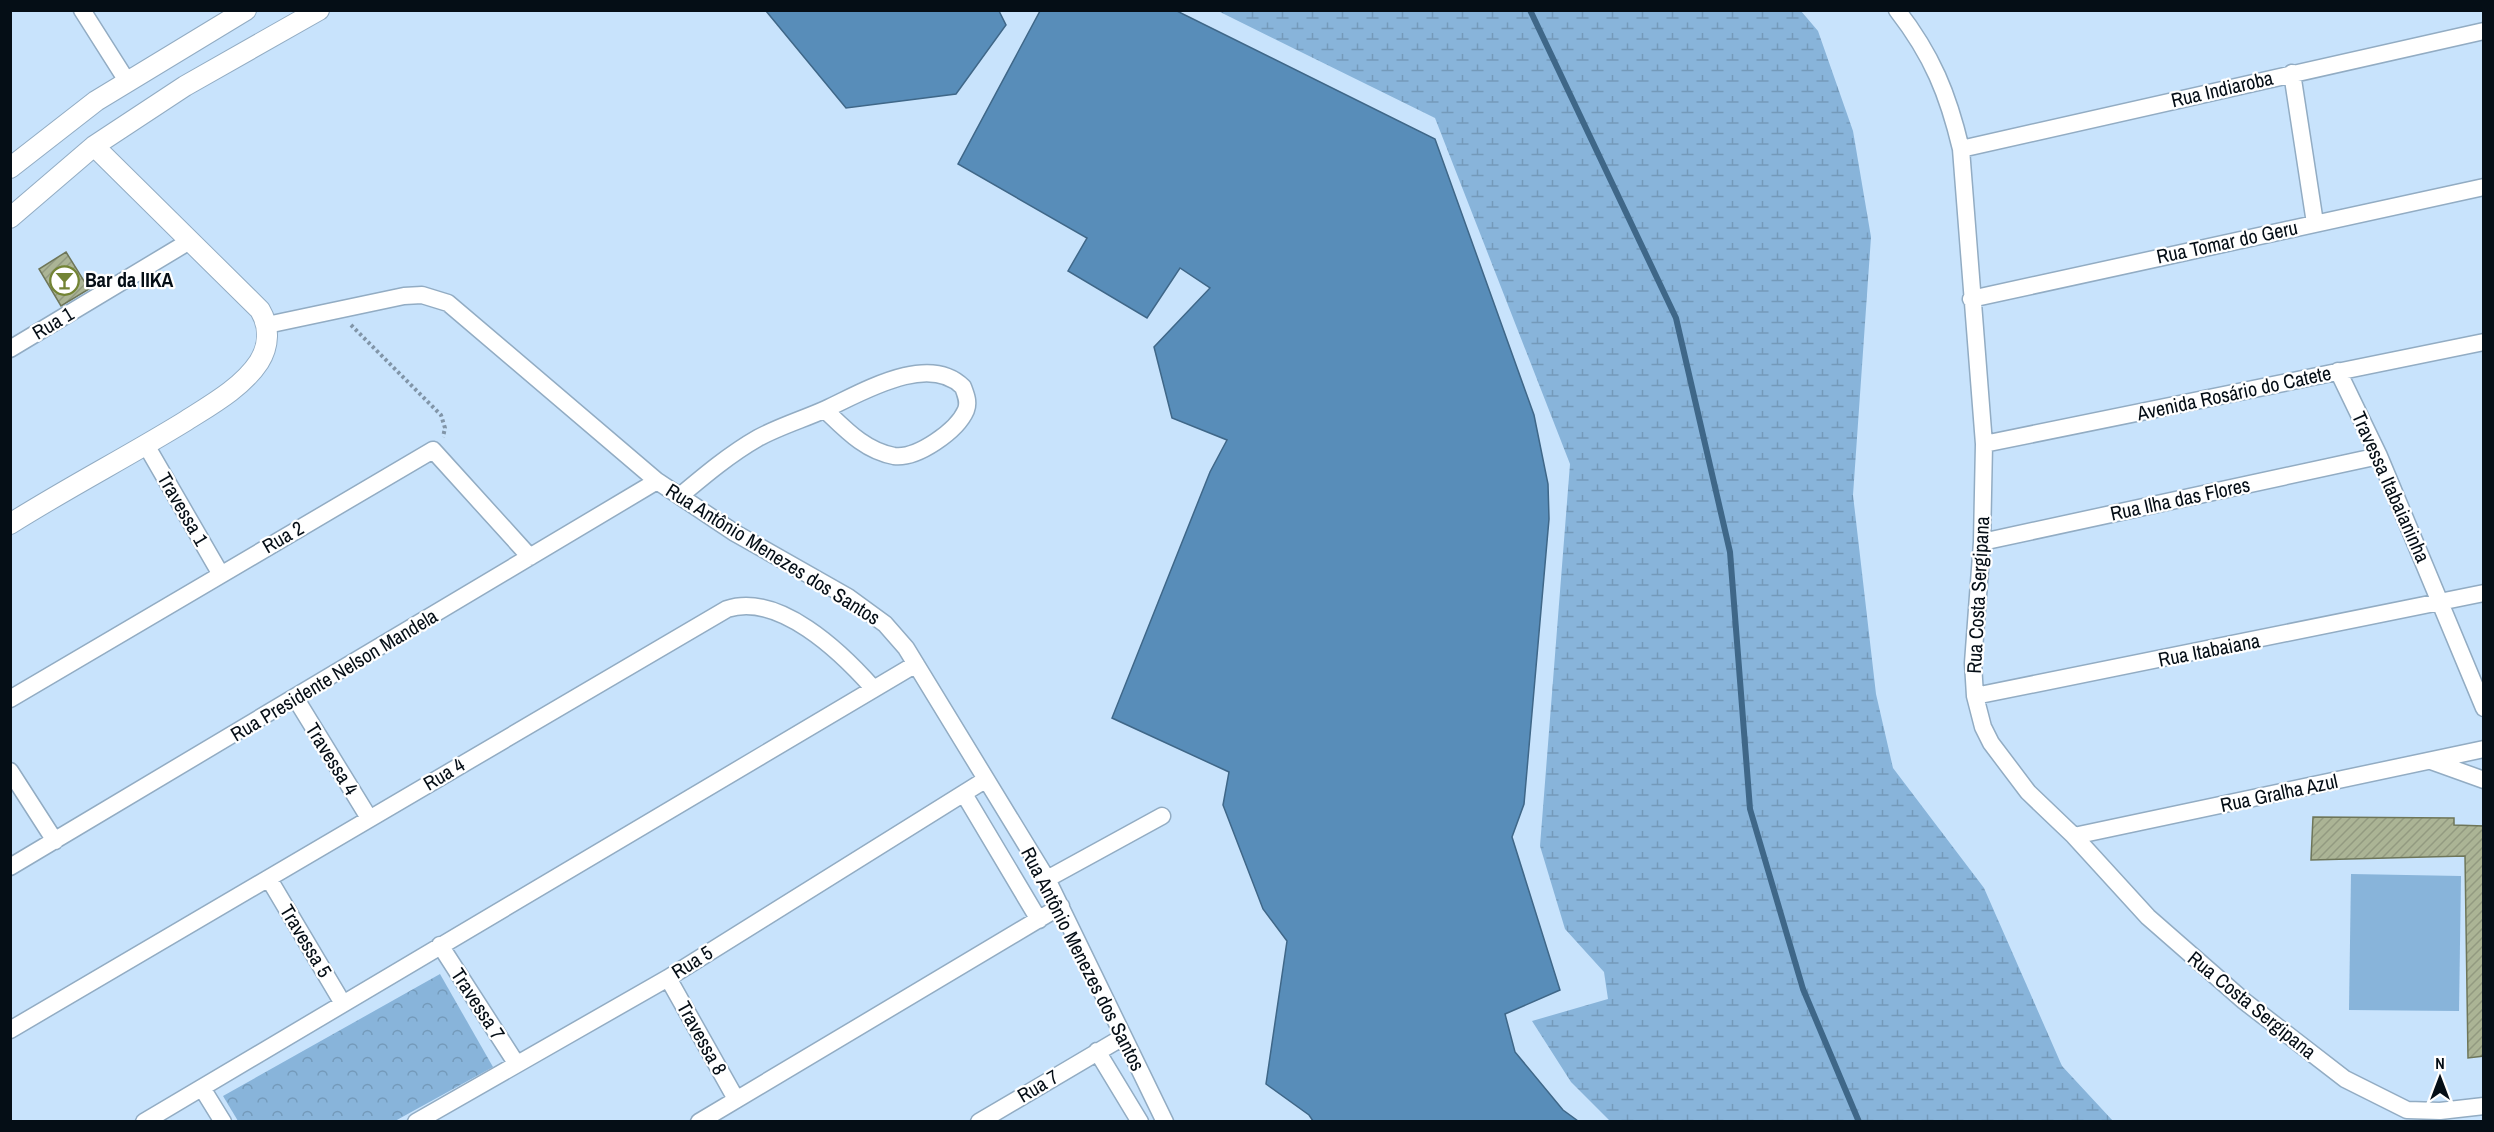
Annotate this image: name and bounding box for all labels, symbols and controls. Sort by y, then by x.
street label: Rua Indiaroba [2168,64,2276,113]
street label: Rua Tomar do Geru [2154,213,2300,270]
bar icon: Bar da lIKA [48,264,80,296]
place label: Bar da lIKA [85,266,174,293]
street label: Rua 1 [27,300,78,345]
street label: Avenida Rosário do Catete [2133,359,2333,426]
street label: Travessa Itabaianinha [2346,407,2437,567]
street label: Travessa 1 [152,467,215,550]
street label: Rua Ilha das Flores [2108,471,2252,526]
street label: Rua Antônio Menezes dos Santos [661,476,886,631]
street label: Rua 2 [257,514,308,559]
street label: Rua Costa Sergipana [1960,516,1995,674]
street label: Rua Presidente Nelson Mandela [225,602,442,747]
street label: Rua Itabaiana [2156,626,2262,673]
street label: Travessa 4 [300,717,365,800]
street label: Rua 4 [418,751,469,796]
street label: Rua Gralha Azul [2218,767,2340,818]
street label: Rua Antônio Menezes dos Santos [1015,842,1152,1075]
street label: Travessa 5 [274,899,339,982]
street label: Rua 5 [666,939,717,985]
street label: Rua Costa Sergipana [2183,944,2322,1065]
street label: Travessa 7 [445,963,512,1045]
street label: Travessa 8 [671,996,734,1080]
north arrow [2410,1048,2470,1108]
text: N [2435,1052,2445,1074]
street label: Rua 7 [1012,1063,1063,1108]

